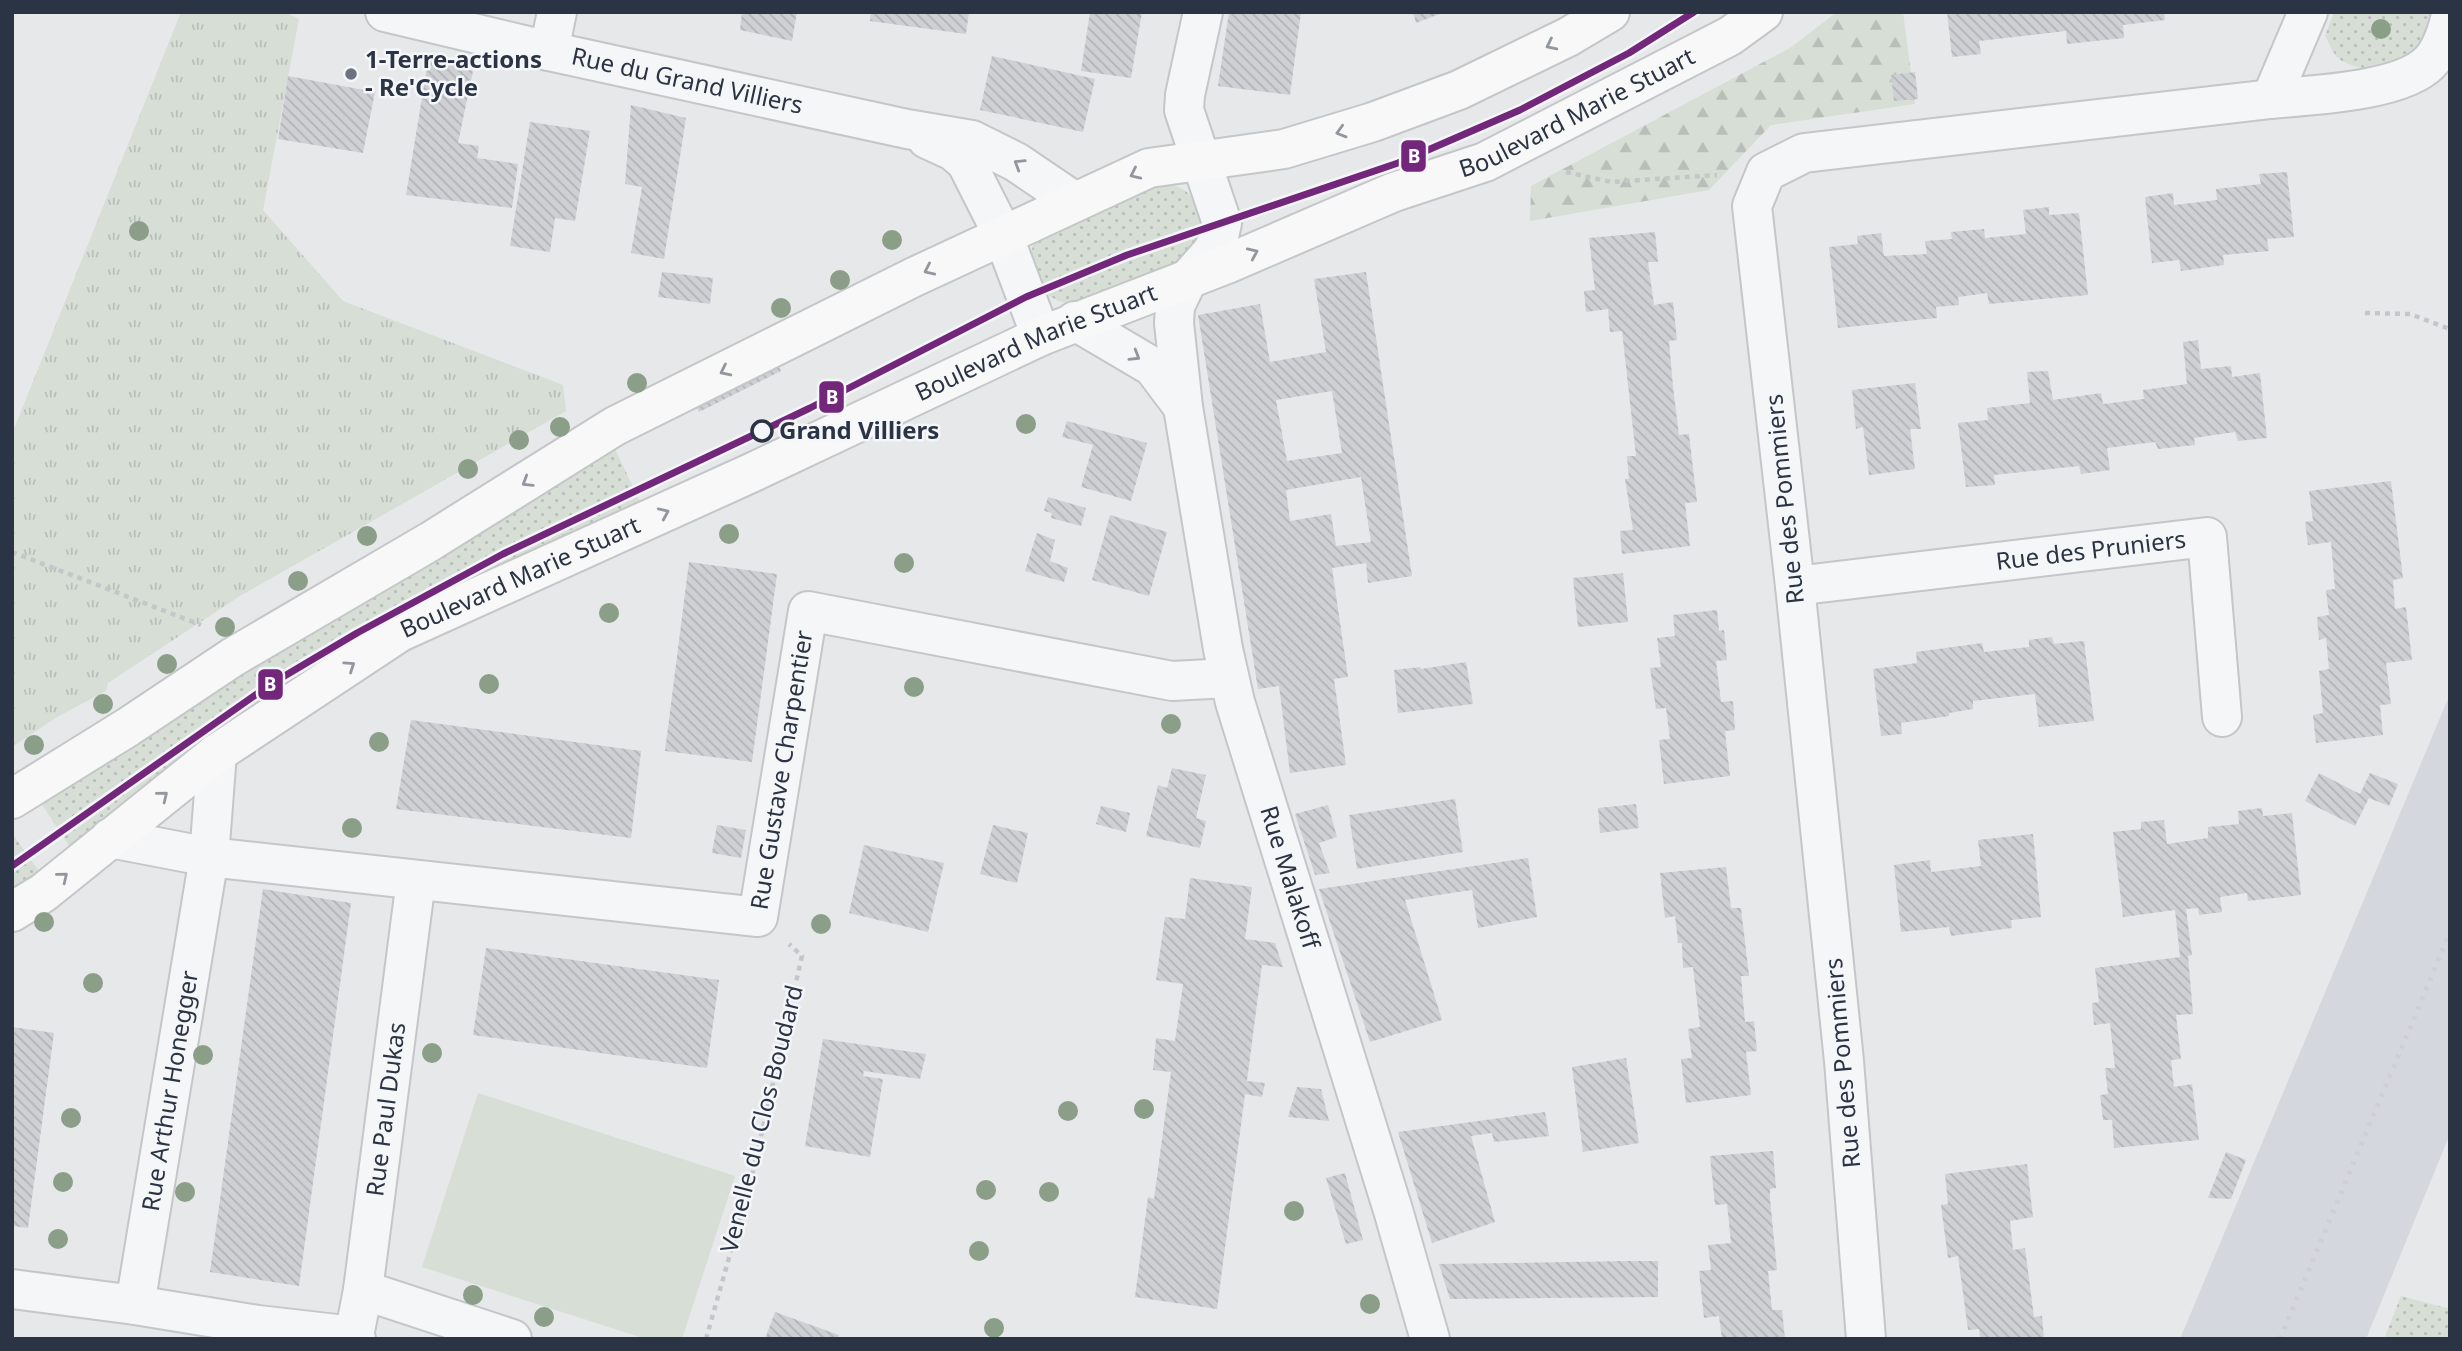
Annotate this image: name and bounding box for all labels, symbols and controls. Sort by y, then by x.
one-way arrow [1546,37,1558,51]
street label: Rue du Grand Villiers [569,38,806,121]
street label: Boulevard Marie Stuart [1454,39,1700,185]
place label: 1-Terre-actions - Re'Cycle [365,42,542,103]
marker: 1-Terre-actions - Re'Cycle [343,66,359,82]
one-way arrow [1335,123,1347,138]
line badge: B [1400,139,1427,173]
text: B [1408,143,1420,169]
one-way arrow [1013,159,1026,172]
one-way arrow [1130,166,1142,180]
one-way arrow [1246,247,1258,261]
one-way arrow [924,262,936,276]
street label: Boulevard Marie Stuart [909,275,1161,408]
one-way arrow [1127,347,1140,360]
one-way arrow [720,363,732,377]
line badge: B [818,380,845,414]
text: B [826,384,838,410]
street label: Rue des Pommiers [1756,393,1811,606]
place label: Grand Villiers [779,413,939,446]
marker: Grand Villiers [751,420,773,442]
one-way arrow [521,473,534,486]
street label: Boulevard Marie Stuart [394,507,645,645]
one-way arrow [657,507,669,521]
street label: Rue des Pruniers [1994,522,2187,577]
street label: Rue Gustave Charpentier [741,628,820,912]
one-way arrow [342,662,355,674]
line badge: B [257,668,284,701]
text: B [264,671,276,697]
one-way arrow [156,791,168,804]
street label: Rue Malakoff [1253,801,1329,954]
one-way arrow [55,873,67,886]
street label: Rue des Pommiers [1816,957,1867,1169]
street label: Rue Arthur Honegger [133,968,205,1213]
street label: Venelle du Clos Boudard [711,981,810,1256]
street label: Rue Paul Dukas [357,1020,412,1198]

